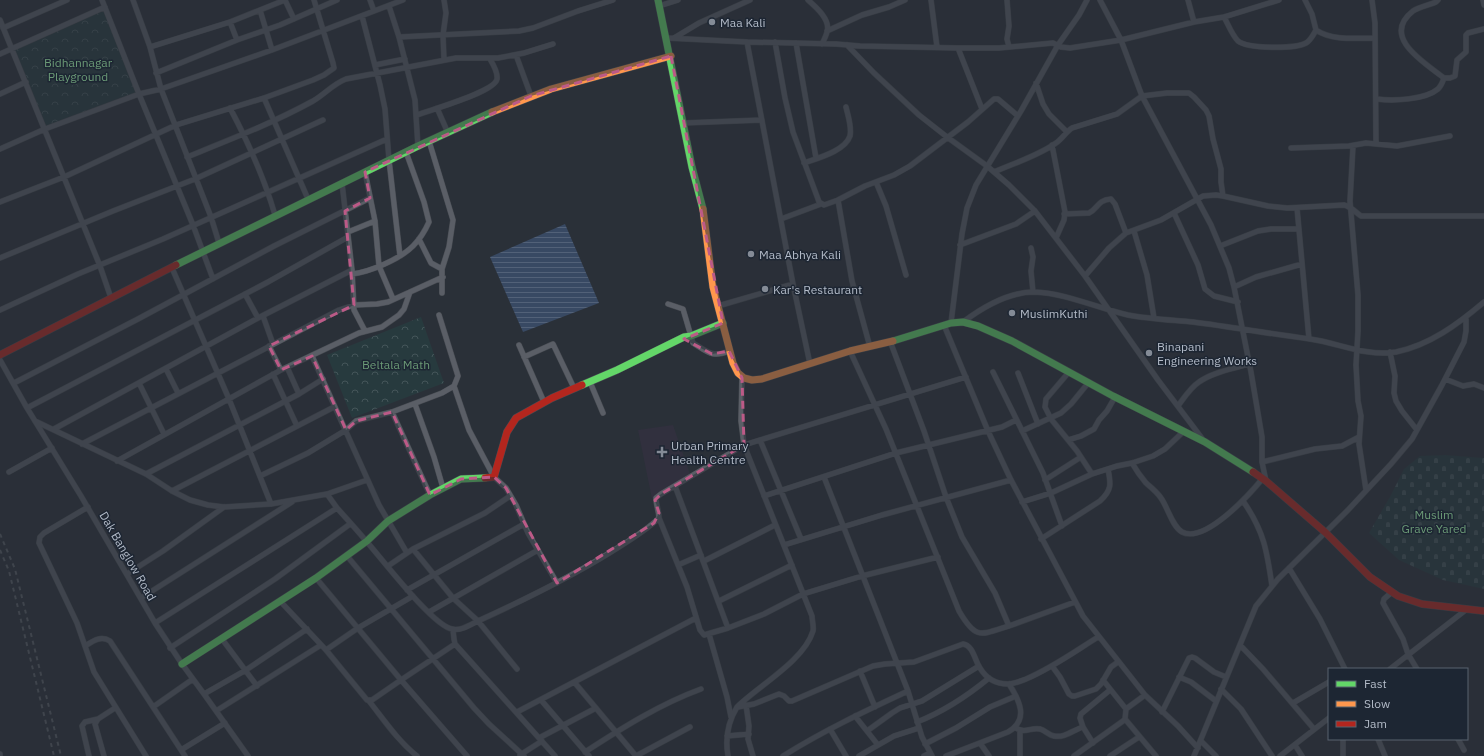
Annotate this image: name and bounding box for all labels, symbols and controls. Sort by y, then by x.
place label: Maa Kali [720,15,766,30]
marker: Maa Kali [707,17,717,27]
park label: Bidhannagar Playground [44,55,113,84]
place label: Maa Abhya Kali [759,247,841,262]
marker: Maa Abhya Kali [746,249,756,259]
place label: Kar's Restaurant [773,282,862,297]
marker: Kar's Restaurant [760,284,770,294]
place label: MuslimKuthi [1020,306,1087,321]
marker: MuslimKuthi [1007,308,1017,318]
place label: Binapani Engineering Works [1157,339,1257,368]
marker: Binapani Engineering Works [1144,348,1154,358]
park label: Beltala Math [362,357,430,372]
place label: Urban Primary Health Centre [671,438,749,467]
marker: Urban Primary Health Centre [656,446,668,458]
park label: Muslim Grave Yared [1401,507,1467,536]
street label: Dak Banglow Road [96,509,160,603]
legend [1328,668,1468,740]
text: Fast [1364,676,1387,691]
text: Slow [1364,696,1390,711]
text: Jam [1364,716,1387,731]

